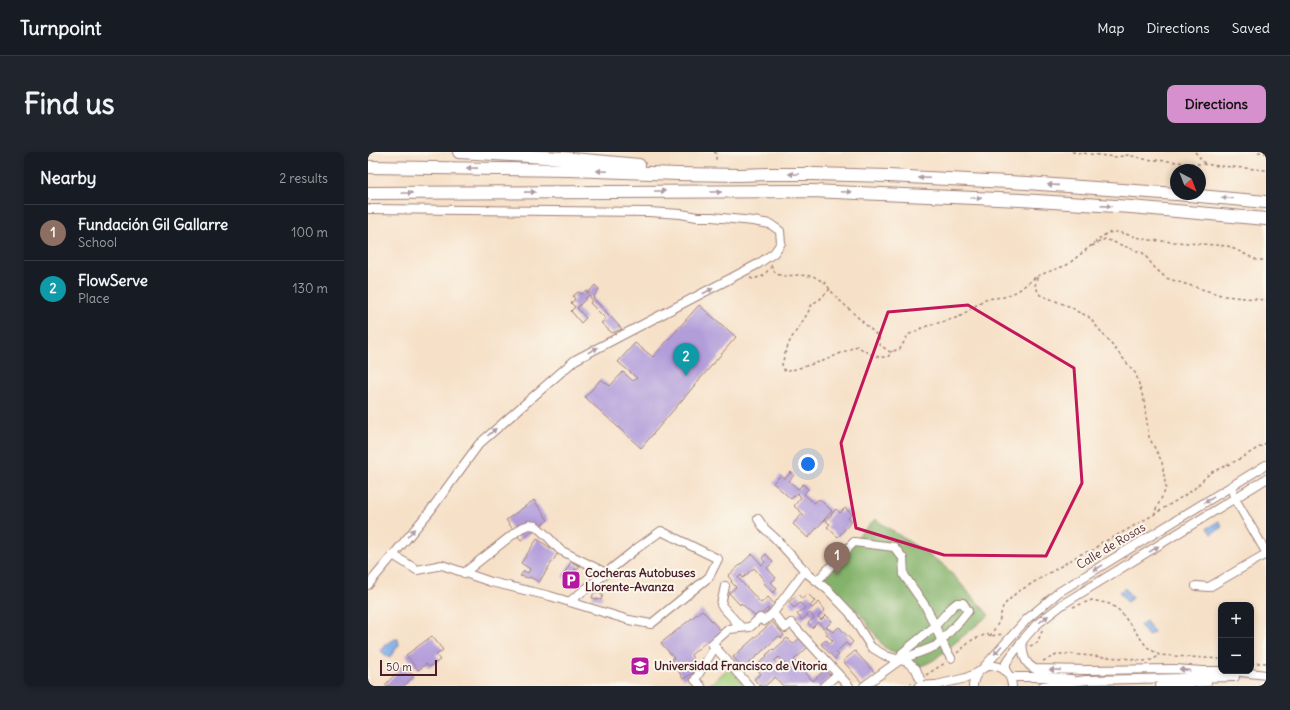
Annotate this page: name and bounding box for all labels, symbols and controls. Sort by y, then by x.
text: Turnpoint [20,16,101,40]
text: Map [1097,19,1124,37]
text: Directions [1146,19,1210,37]
text: Saved [1232,19,1270,37]
button: Directions [1167,85,1266,123]
text: Find us [24,86,115,122]
north arrow [1170,164,1206,200]
one-way arrow [465,165,478,171]
text: Nearby [40,167,96,189]
one-way arrow [595,168,608,174]
text: 2 results [279,170,328,187]
one-way arrow [787,171,800,177]
one-way arrow [917,175,930,181]
one-way arrow [1047,181,1059,188]
one-way arrow [654,188,667,194]
one-way arrow [524,189,536,196]
one-way arrow [710,189,723,195]
one-way arrow [840,189,852,196]
one-way arrow [401,190,414,196]
one-way arrow [970,195,982,202]
one-way arrow [1221,195,1233,201]
one-way arrow [1100,202,1112,209]
text: Fundación Gil Gallarre [78,215,228,234]
text: 1 [50,224,56,241]
text: 100 m [291,224,328,241]
text: School [78,234,117,251]
text: FlowServe [78,271,148,290]
text: 2 [49,280,57,297]
text: 130 m [292,280,328,297]
one-way arrow [702,287,714,294]
text: Place [78,290,109,307]
pin: 2 [673,343,699,376]
one-way arrow [587,347,598,354]
one-way arrow [487,428,497,437]
your location [798,454,818,474]
one-way arrow [1203,497,1215,504]
street label: Calle de Rosas [1074,519,1148,572]
one-way arrow [407,528,416,539]
pin: 1 [824,542,850,575]
one-way arrow [1148,545,1160,552]
place label: Cocheras Autobuses Llorente-Avanza [585,565,696,594]
one-way arrow [1092,565,1104,572]
parking icon: Cocheras Autobuses Llorente-Avanza [560,569,582,591]
map controls [1218,602,1254,674]
button: + [1218,602,1254,638]
one-way arrow [1039,615,1050,623]
button: − [1218,638,1254,674]
one-way arrow [994,645,1003,655]
school or university icon: Universidad Francisco de Vitoria [629,655,651,677]
scale bar [380,658,437,677]
place label: Universidad Francisco de Vitoria [654,658,827,673]
text: 50 m [386,660,412,674]
one-way arrow [1049,666,1061,673]
one-way arrow [1179,666,1191,673]

